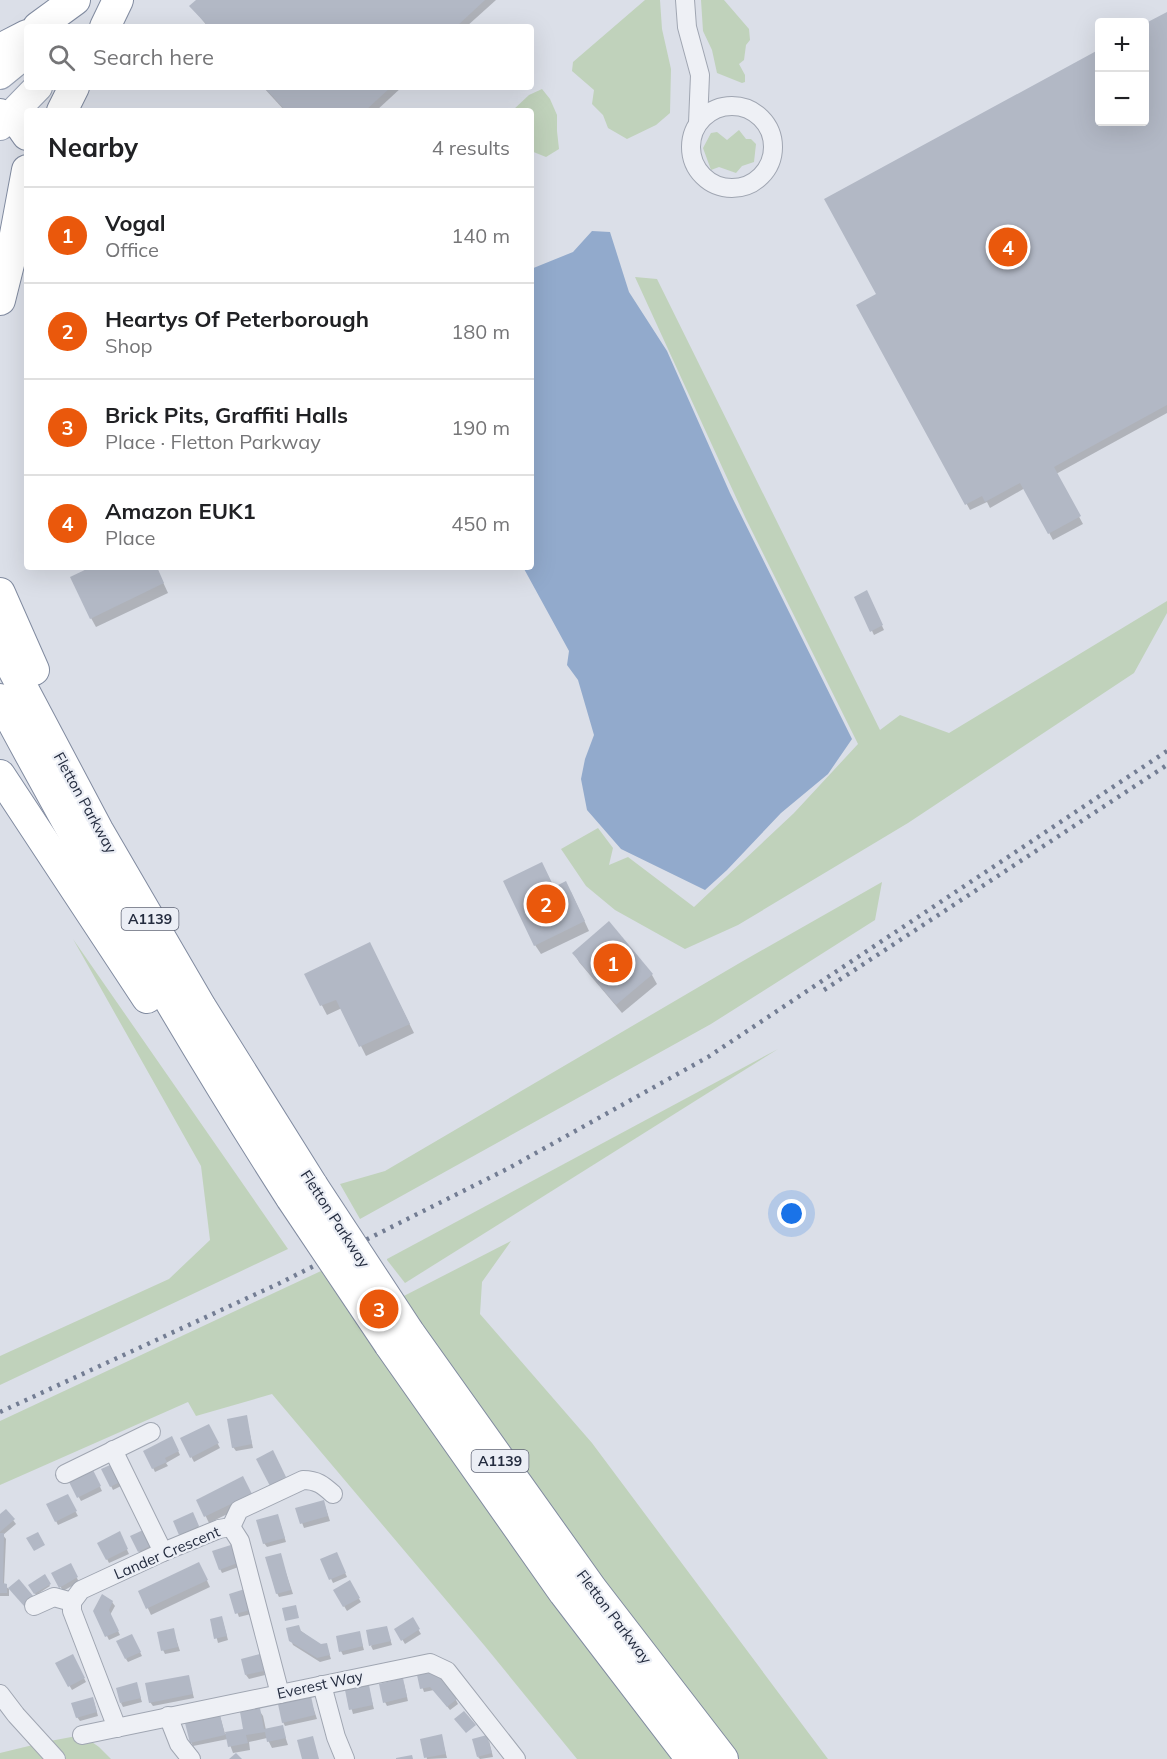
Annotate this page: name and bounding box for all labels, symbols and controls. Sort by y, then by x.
map controls [1095,18,1149,126]
button: + [1095,18,1149,72]
search box [24,24,534,90]
icon: search [45,41,78,74]
text: Search here [93,43,214,71]
button: − [1095,72,1149,126]
text: Nearby [48,131,138,164]
text: 4 results [432,135,510,160]
text: Vogal [105,209,166,237]
text: 1 [62,223,74,248]
text: 140 m [451,223,510,248]
pin: 4 [988,224,1028,270]
text: Office [105,237,159,262]
text: Heartys Of Peterborough [105,305,369,333]
text: 2 [62,319,74,344]
text: 180 m [451,319,510,344]
text: Shop [105,333,153,358]
text: Brick Pits, Graffiti Halls [105,401,348,429]
text: 3 [62,415,74,440]
text: 190 m [451,415,510,440]
text: Place · Fletton Parkway [105,429,321,454]
text: Amazon EUK1 [105,497,256,525]
text: 4 [62,511,74,536]
text: 450 m [451,511,510,536]
text: Place [105,525,155,550]
street label: Fletton Parkway [50,749,121,857]
pin: 2 [526,882,566,926]
road number: A1139 [122,908,178,930]
pin: 1 [594,940,632,986]
street label: Fletton Parkway [297,1166,374,1271]
your location [777,1199,806,1228]
pin: 3 [360,1286,398,1332]
road number: A1139 [472,1450,528,1472]
street label: Lander Crescent [111,1522,223,1583]
street label: Fletton Parkway [573,1566,656,1667]
street label: Everest Way [275,1666,365,1703]

